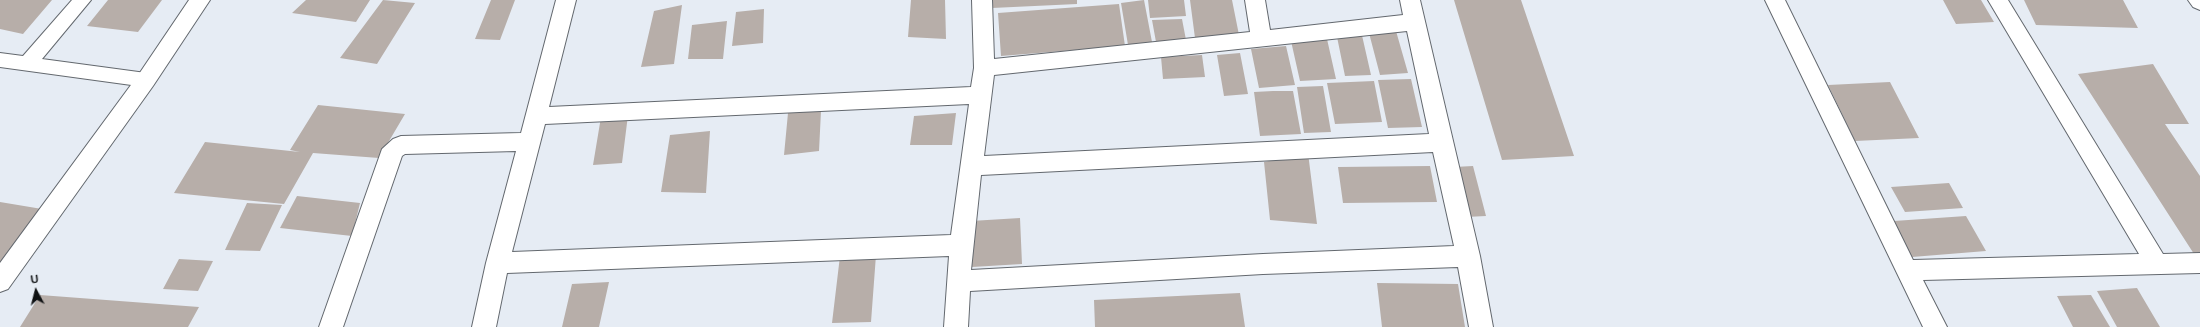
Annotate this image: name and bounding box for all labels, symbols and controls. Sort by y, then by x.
north arrow [16,271,56,311]
text: U [30,273,39,286]

